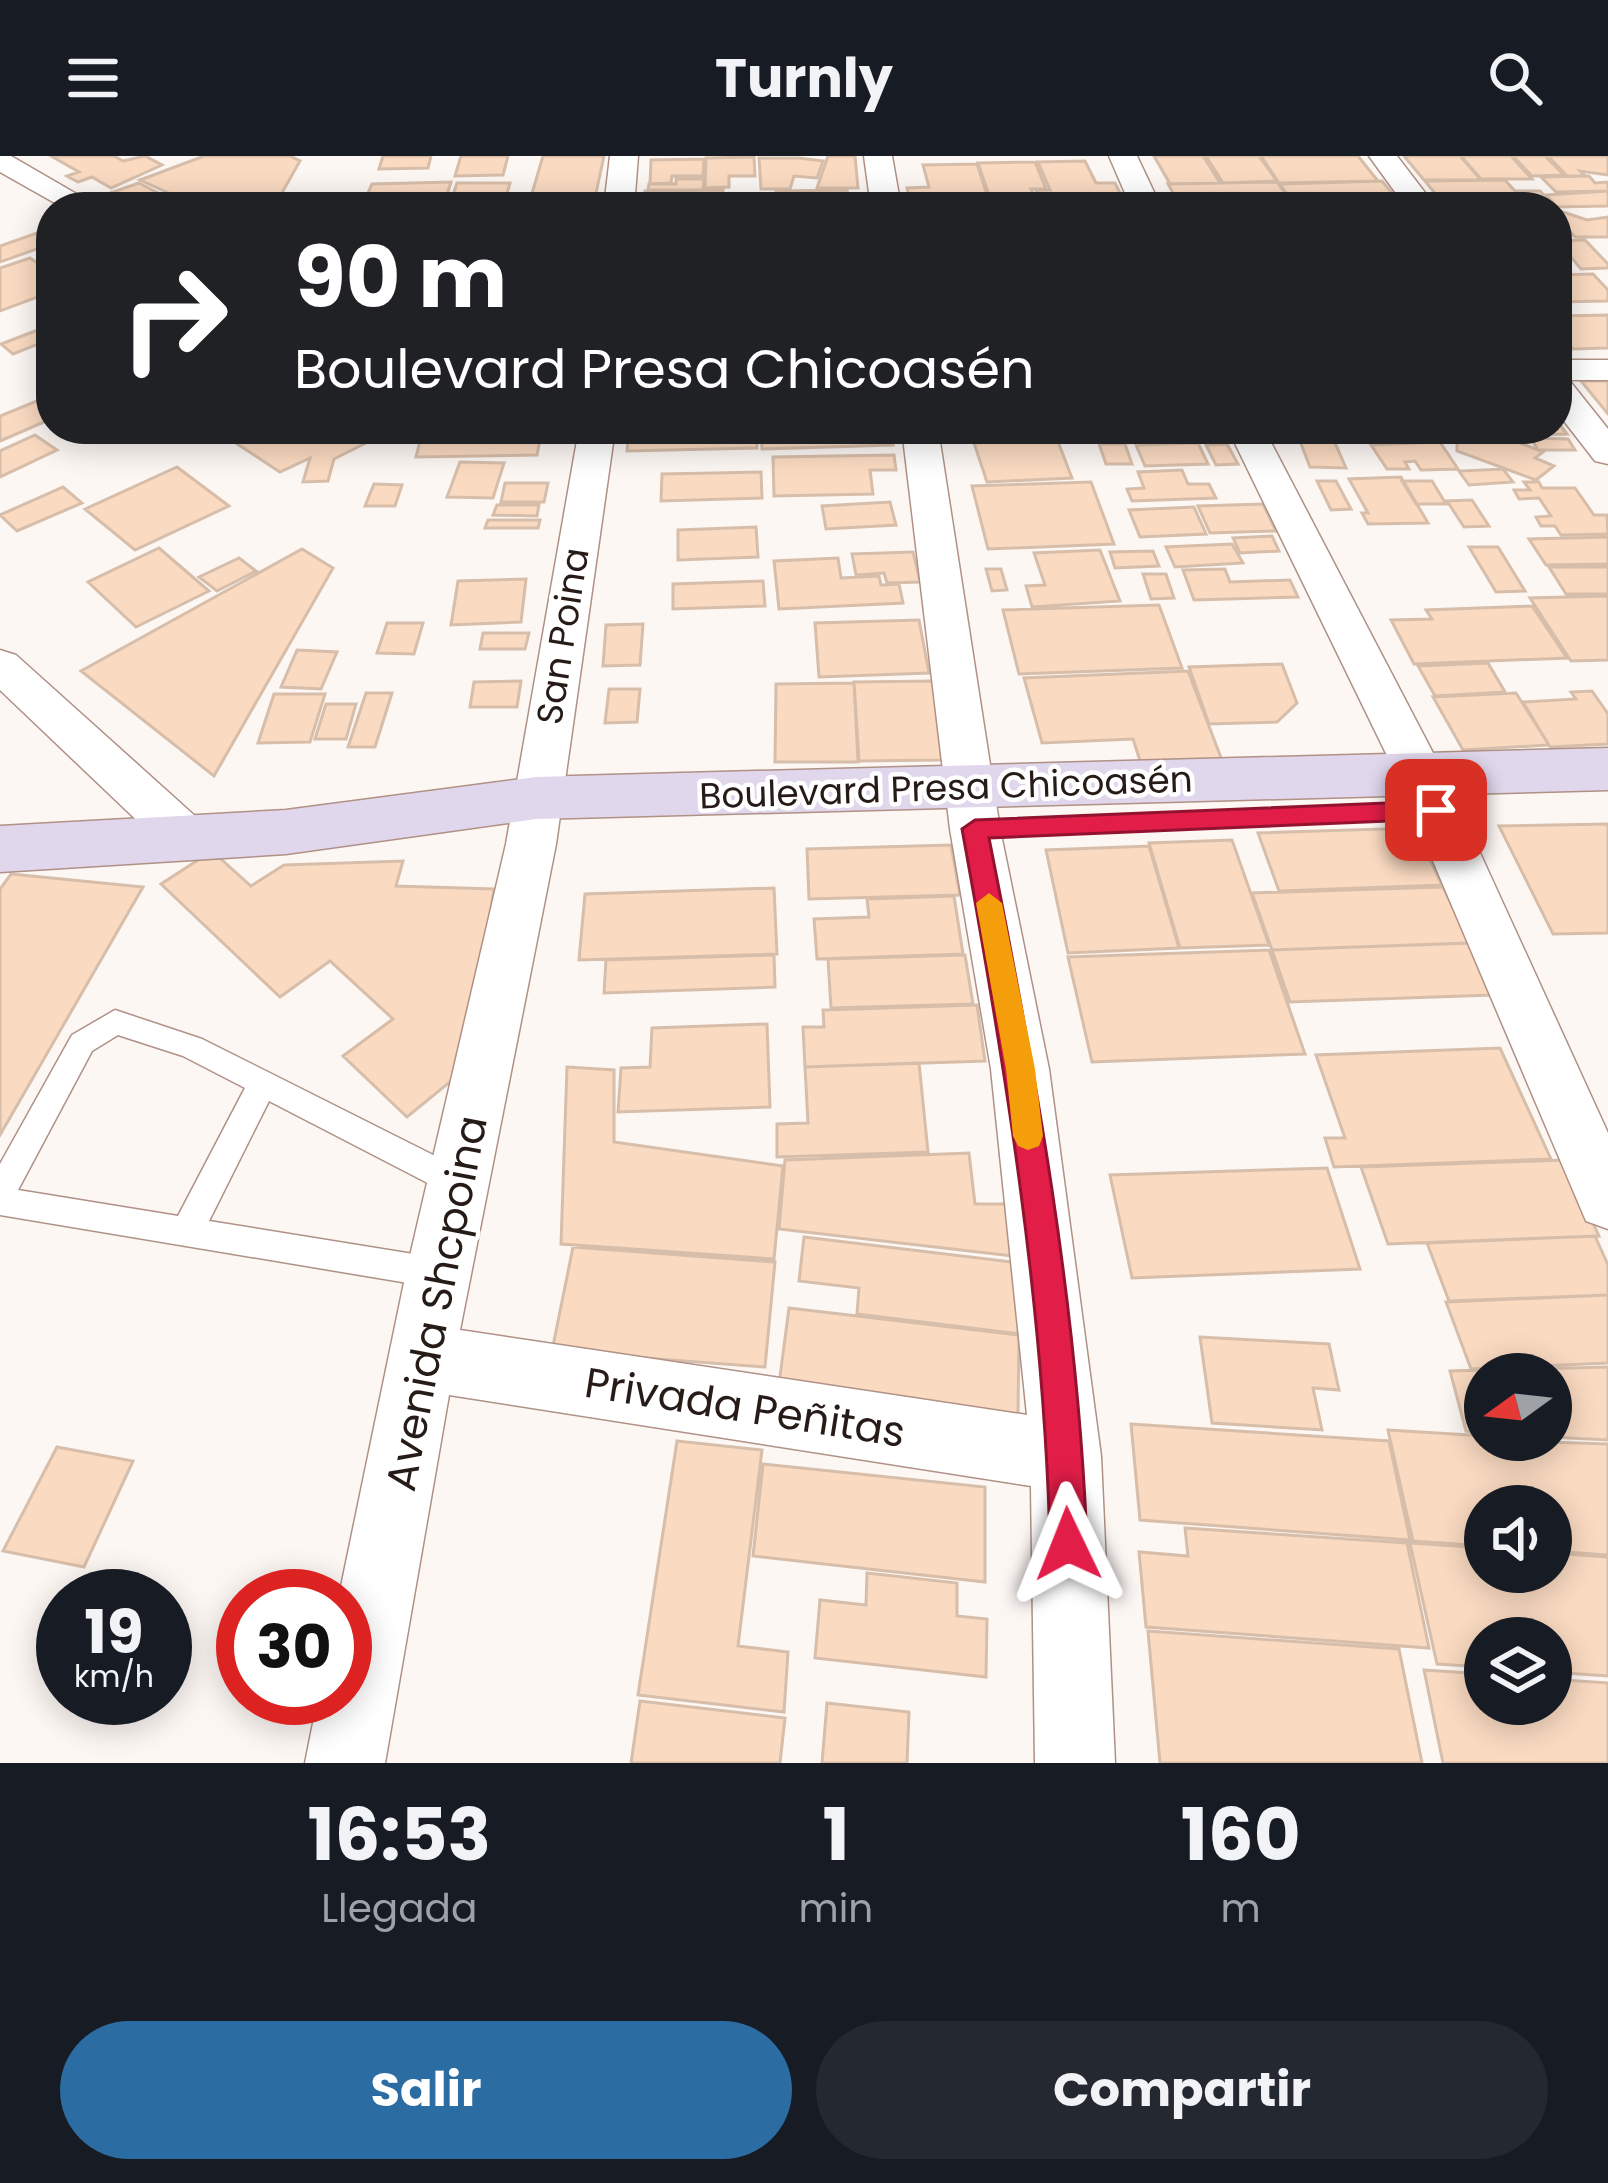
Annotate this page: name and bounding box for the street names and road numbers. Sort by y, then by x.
street label: San Poina [523,544,602,728]
street label: Boulevard Presa Chicoasén [698,753,1194,822]
street label: Avenida Shcpoina [371,1110,502,1496]
street label: Privada Peñitas [581,1353,909,1462]

